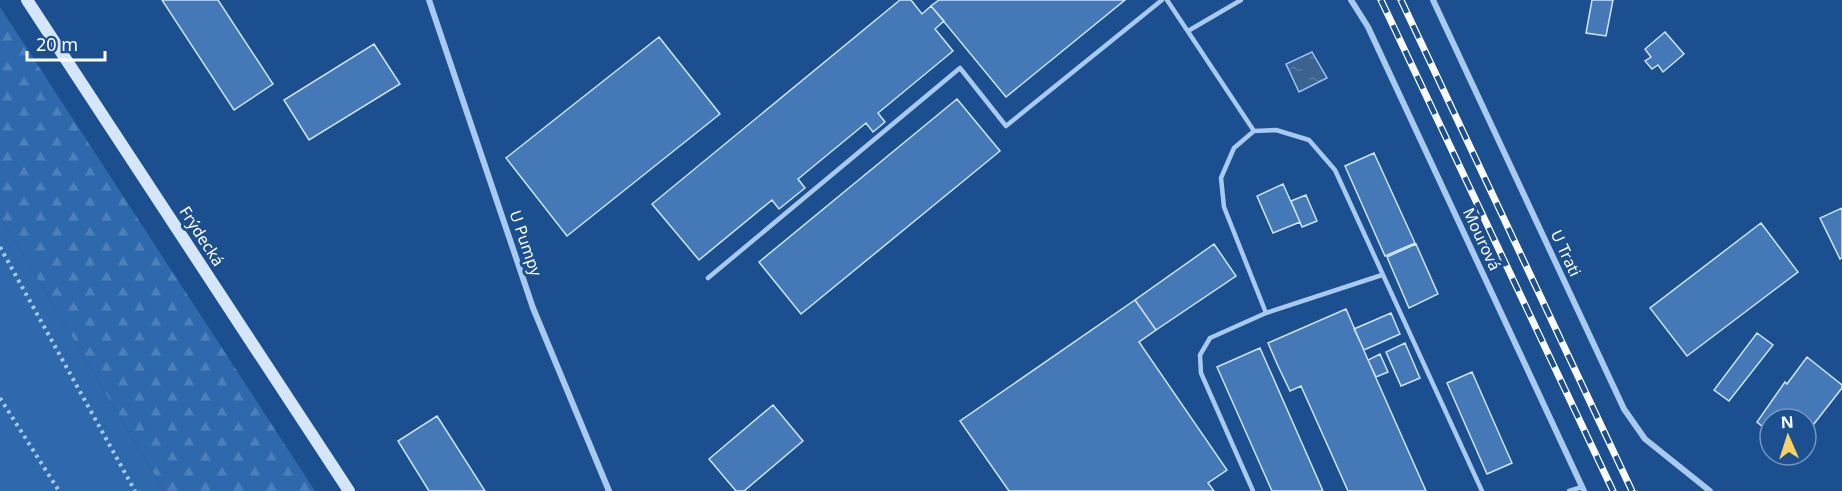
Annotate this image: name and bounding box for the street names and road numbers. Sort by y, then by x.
street label: Frýdecká [174,202,230,270]
street label: Mourová [1458,204,1506,274]
street label: U Pumpy [505,207,548,280]
street label: U Trati [1546,226,1586,280]

